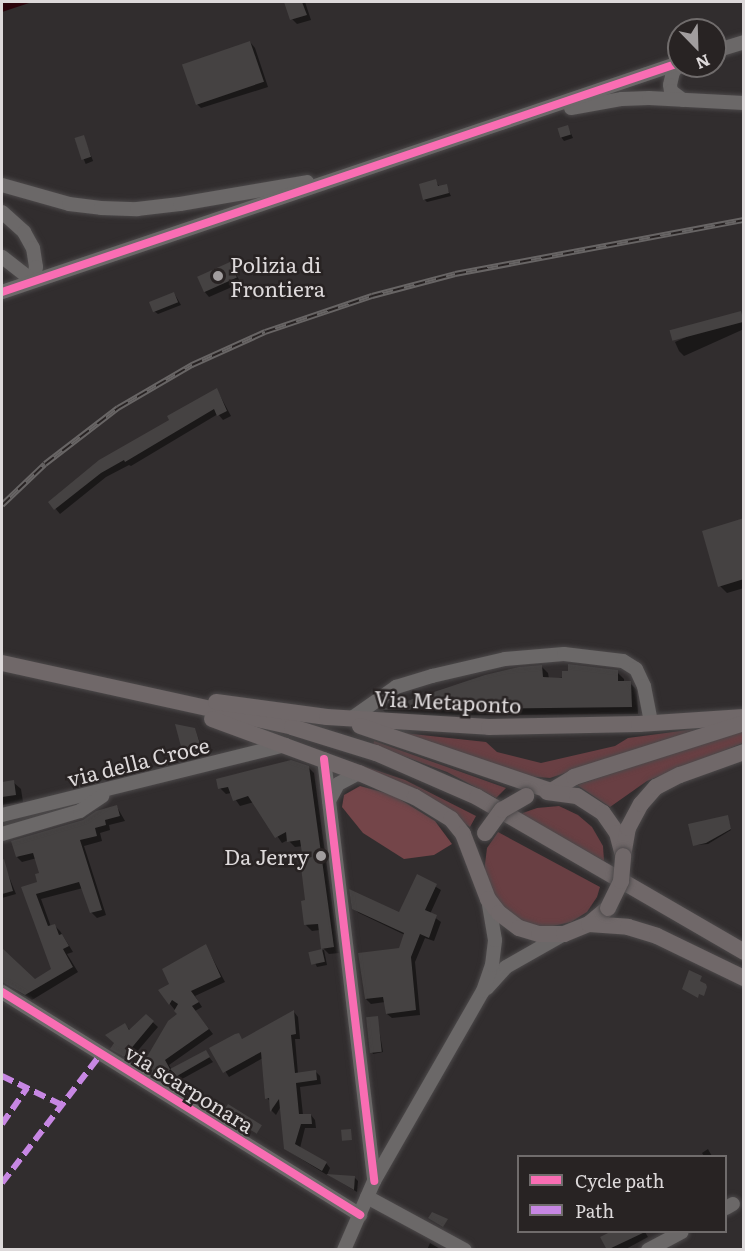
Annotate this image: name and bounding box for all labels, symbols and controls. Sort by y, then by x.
north arrow [667,18,727,78]
text: N [692,49,714,76]
place label: Polizia di Frontiera [230,251,325,301]
marker: Polizia di Frontiera [211,269,225,283]
street label: Via Metaponto [374,685,522,717]
street label: via della Croce [64,731,212,791]
place label: Da Jerry [224,843,309,869]
marker: Da Jerry [314,849,328,863]
street label: via scarponara [121,1038,259,1138]
legend [517,1155,727,1233]
text: Cycle path [575,1167,664,1194]
text: Path [575,1197,614,1224]

